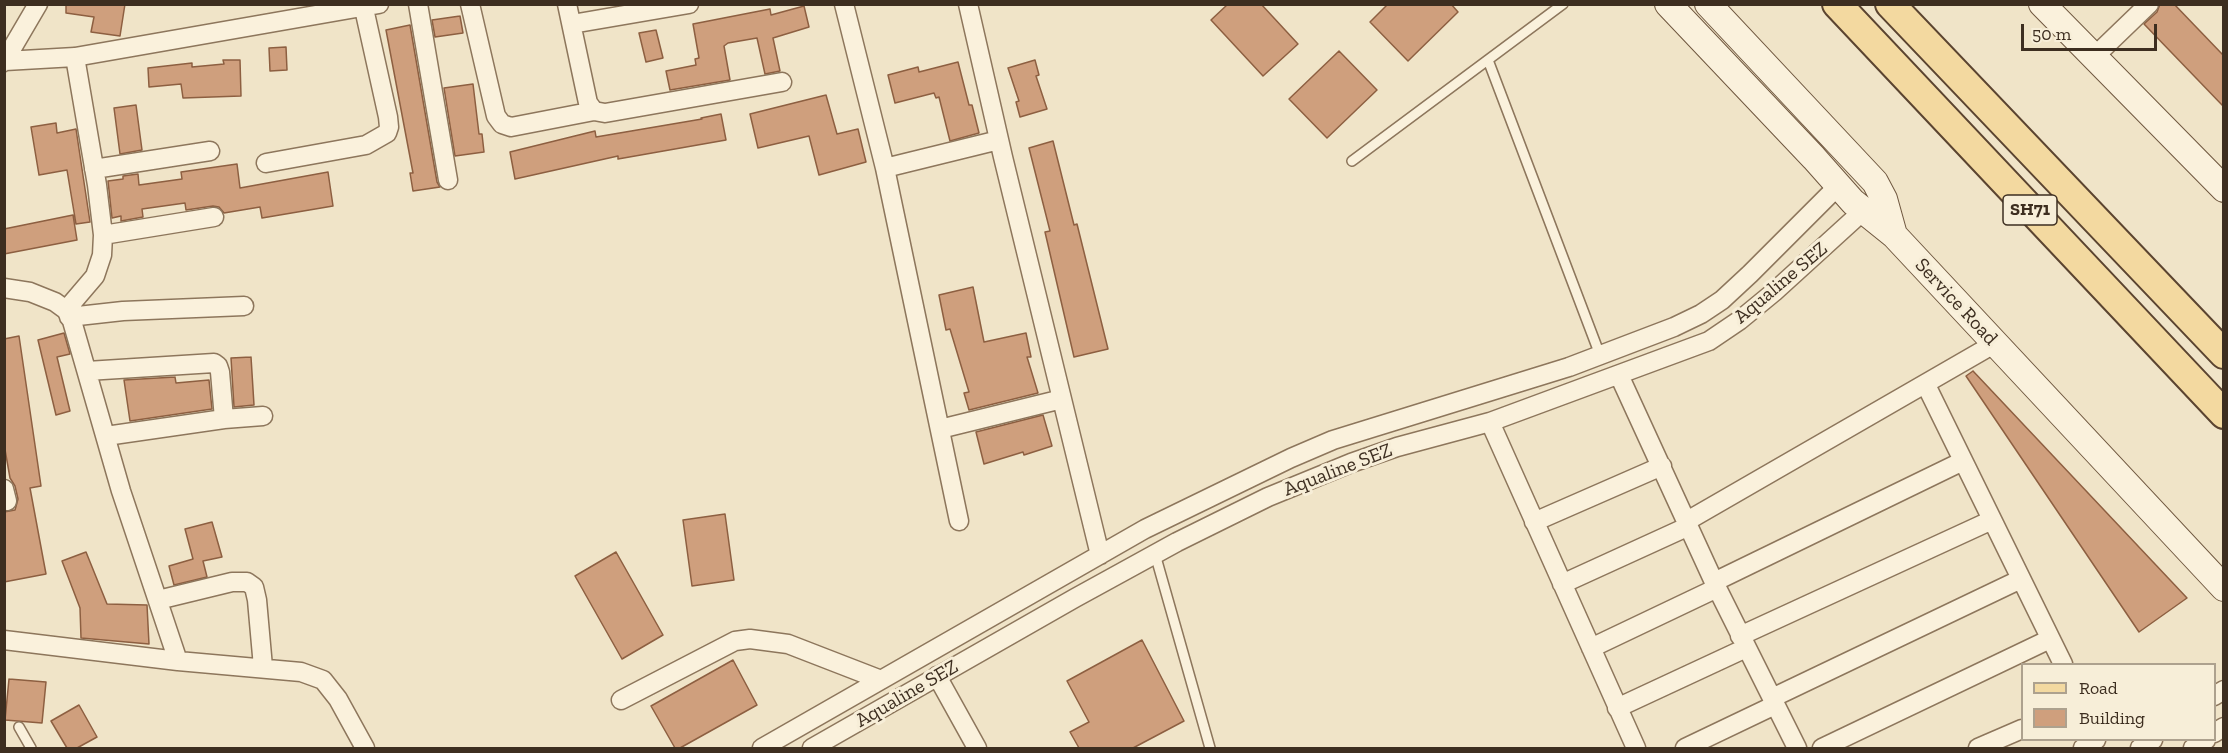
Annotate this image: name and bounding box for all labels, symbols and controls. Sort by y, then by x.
scale bar [2024,12,2160,50]
text: 50 m [2032,23,2071,45]
road number: SH71 [2003,195,2057,225]
street label: Aqualine SEZ [1729,237,1833,329]
street label: Service Road [1910,253,2002,351]
street label: Aqualine SEZ [1280,438,1396,502]
street label: Aqualine SEZ [851,655,963,733]
legend [2021,663,2216,741]
text: Road [2079,677,2118,699]
text: Building [2079,707,2145,729]

